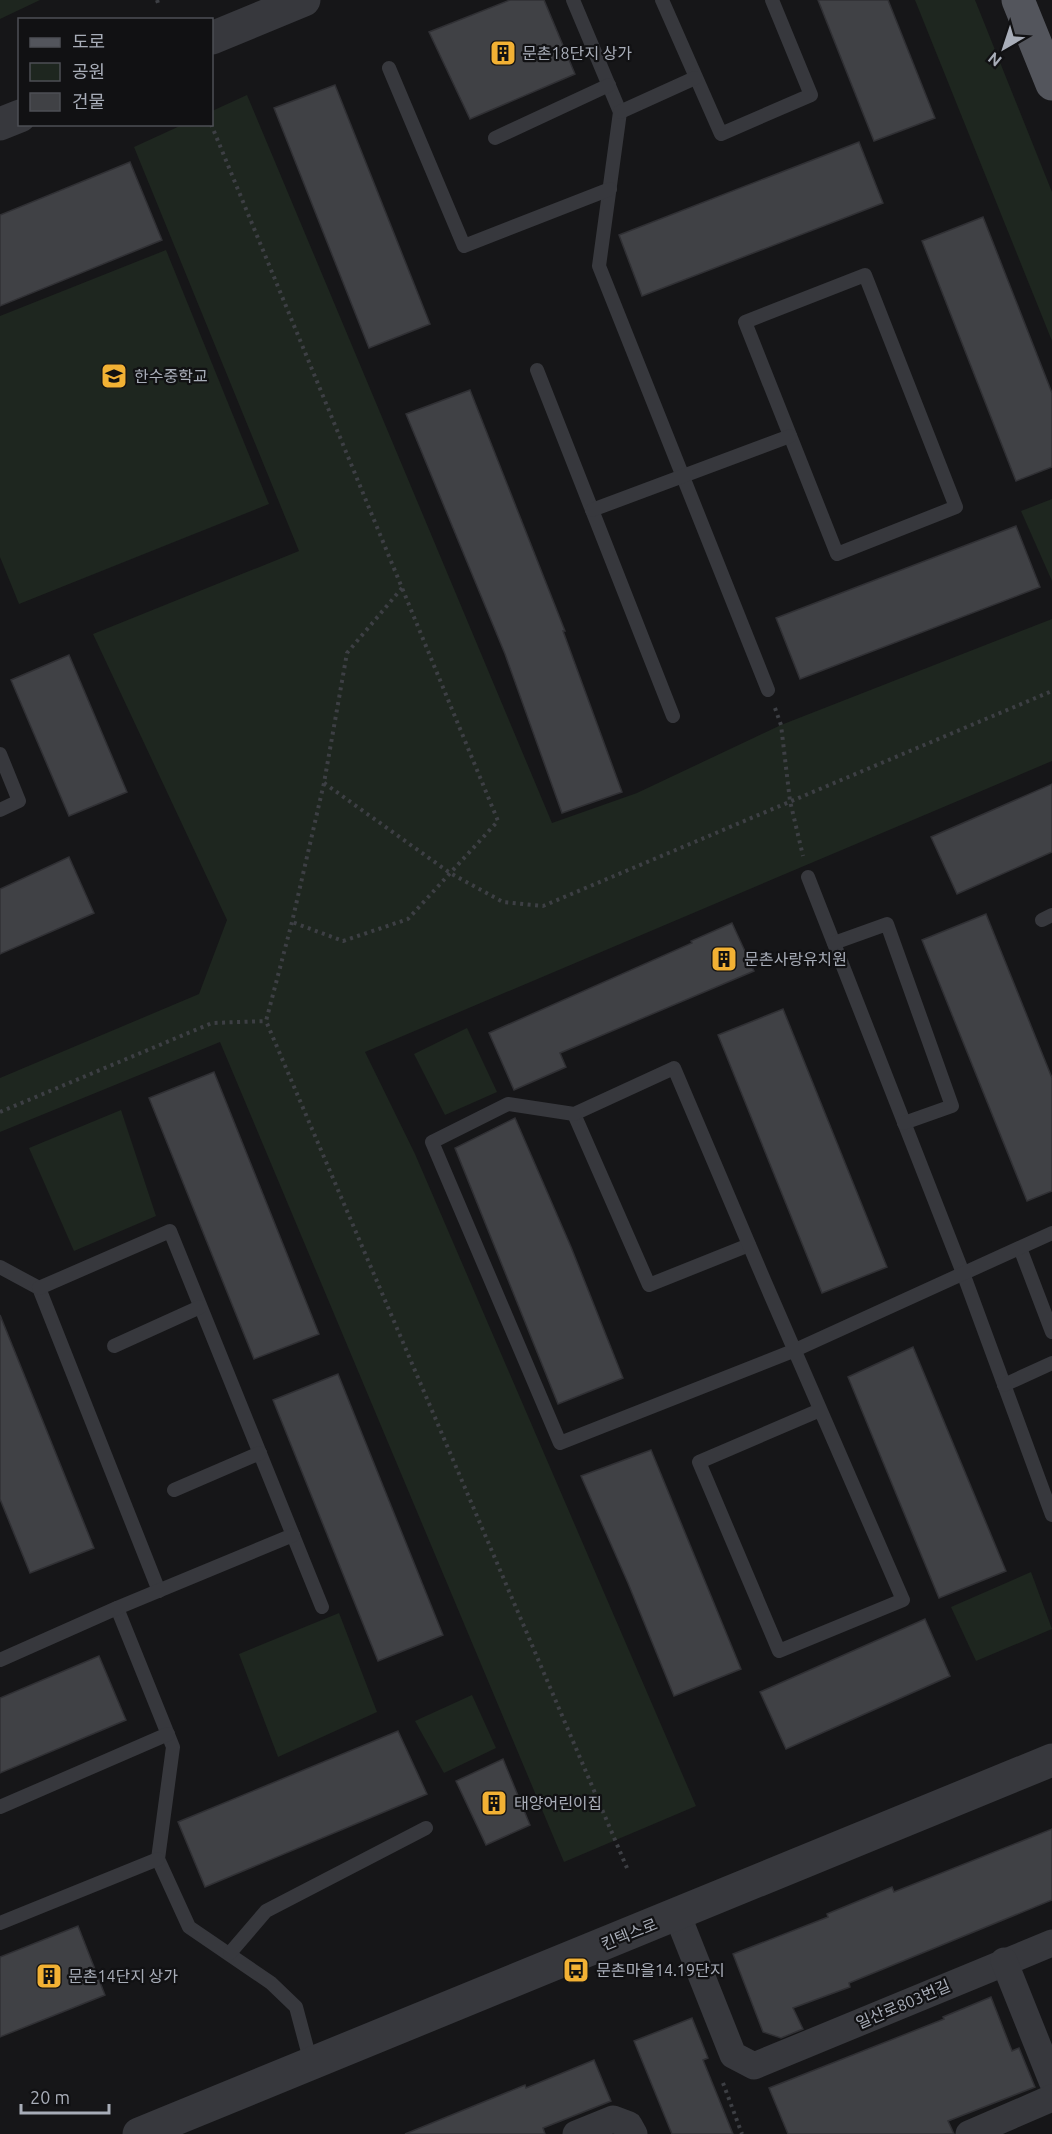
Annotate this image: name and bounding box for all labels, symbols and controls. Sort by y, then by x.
legend [18,18,213,126]
north arrow [974,18,1034,78]
text: 도로 [72,31,105,51]
building icon: 문촌18단지 상가 [488,38,518,68]
place label: 문촌18단지 상가 [522,44,632,62]
text: N [984,49,1005,70]
text: 공원 [72,61,105,81]
text: 건물 [72,91,105,111]
school or university icon: 한수중학교 [99,361,129,391]
place label: 한수중학교 [134,367,208,385]
building icon: 문촌사랑유치원 [709,944,739,974]
place label: 문촌사랑유치원 [744,950,847,968]
building icon: 태양어린이집 [479,1788,509,1818]
place label: 태양어린이집 [514,1794,602,1812]
street label: 킨텍스로 [598,1915,660,1953]
bus stop icon: 문촌마을14.19단지 [561,1955,591,1985]
building icon: 문촌14단지 상가 [34,1961,64,1991]
place label: 문촌마을14.19단지 [596,1961,724,1979]
place label: 문촌14단지 상가 [68,1967,178,1985]
street label: 일산로803번길 [853,1976,953,2032]
scale bar [21,2077,110,2115]
text: 20 m [30,2087,70,2107]

